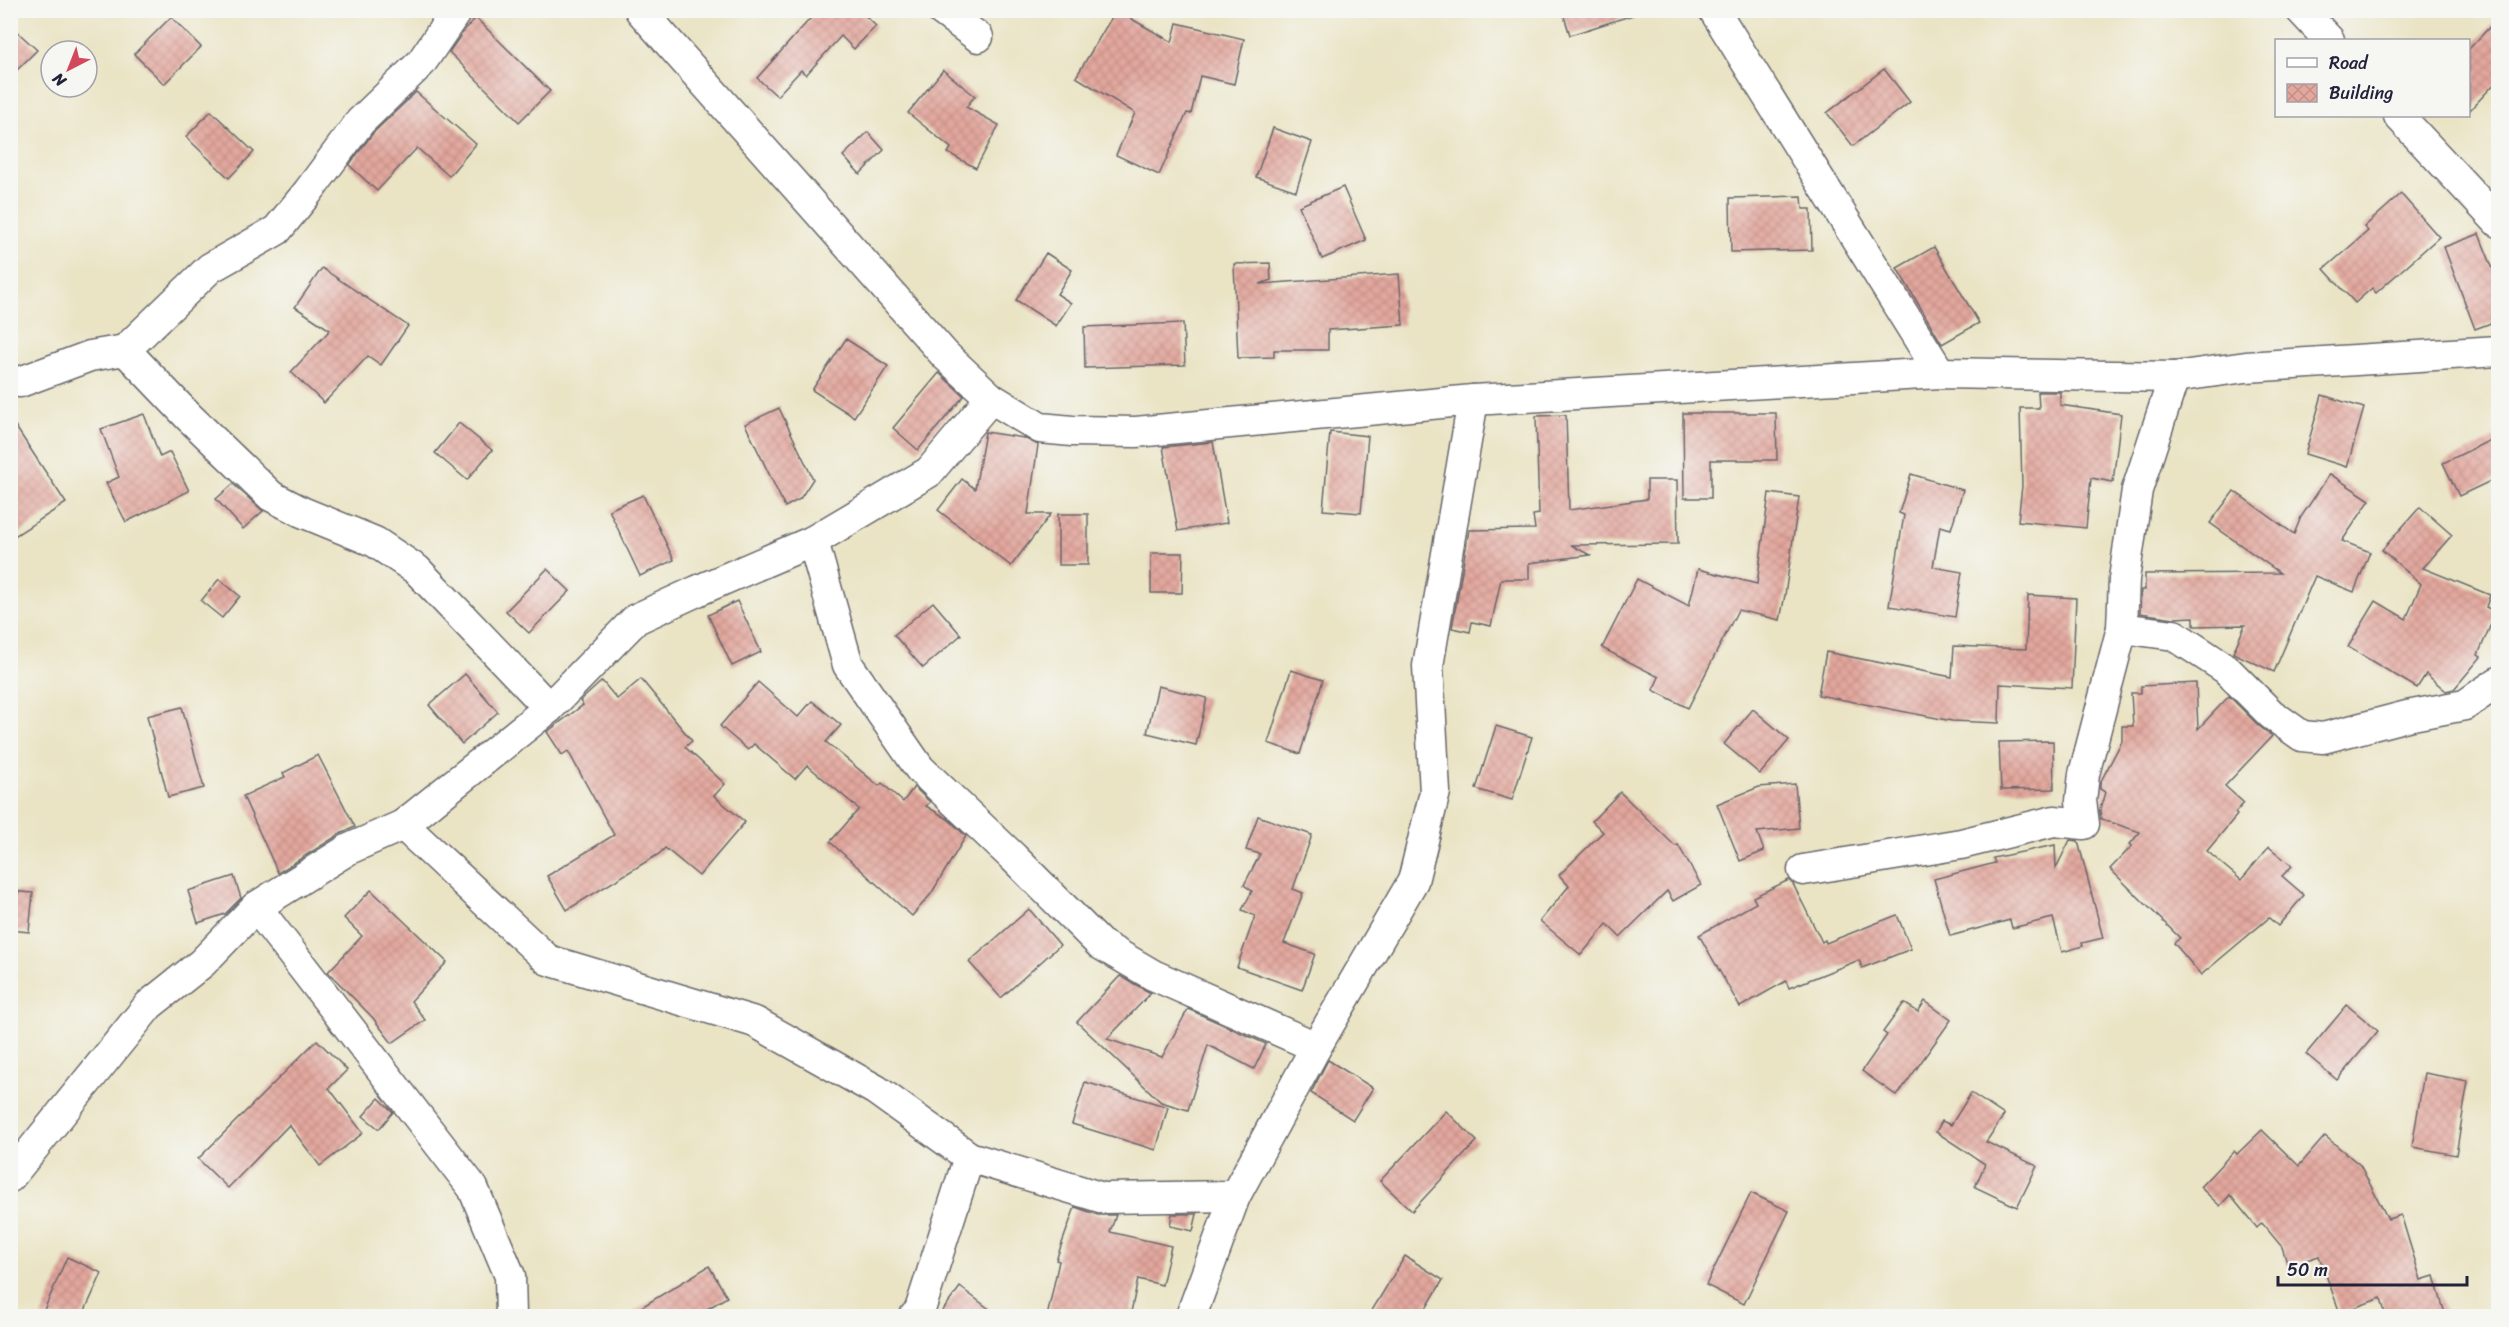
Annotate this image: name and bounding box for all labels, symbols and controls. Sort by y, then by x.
north arrow [39,39,99,99]
legend [2275,39,2470,117]
text: Road [2329,47,2369,79]
text: N [45,65,74,95]
text: Building [2329,77,2393,109]
scale bar [2278,1249,2467,1287]
text: 50 m [2287,1254,2328,1286]

